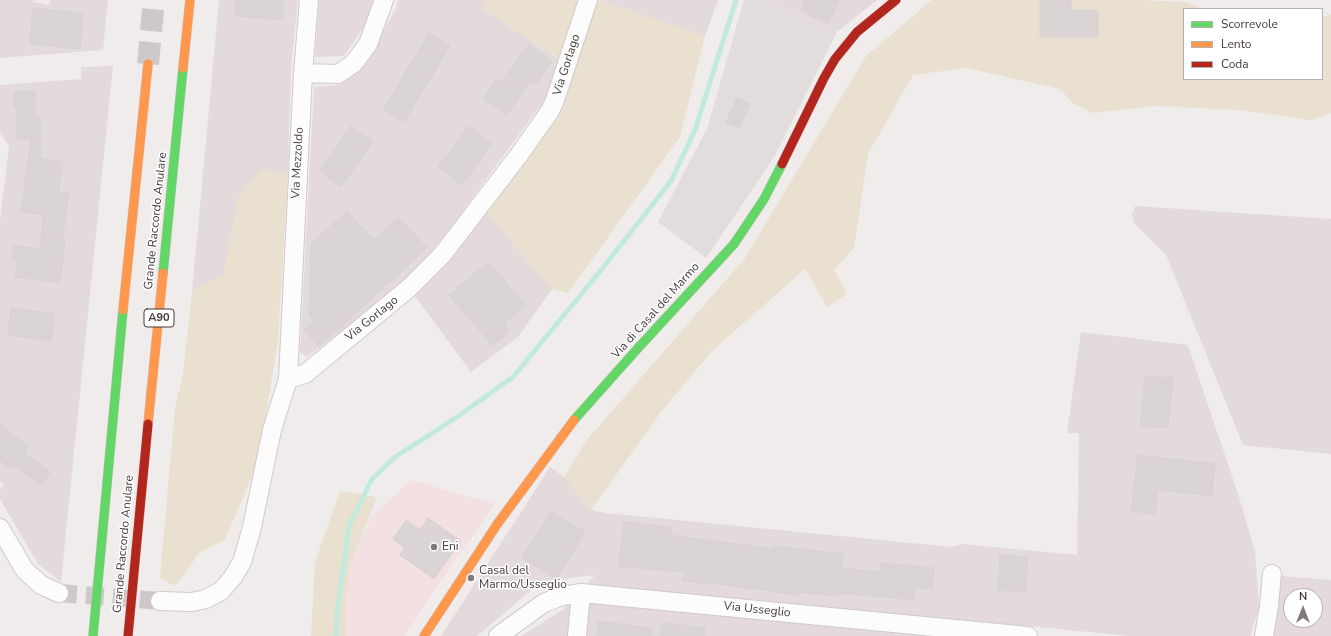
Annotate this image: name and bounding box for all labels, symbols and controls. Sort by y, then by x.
legend [1183,8,1323,80]
text: Scorrevole [1221,16,1278,32]
street label: Via Gorlago [550,32,584,98]
text: Lento [1221,36,1251,52]
text: Coda [1221,56,1249,72]
street label: Via Mezzoldo [289,127,307,199]
street label: Grande Raccordo Anulare [142,151,170,291]
street label: Via di Casal del Marmo [609,260,703,362]
street label: Via Gorlago [343,293,401,345]
road number: A90 [144,309,174,327]
street label: Grande Raccordo Anulare [111,474,137,614]
place label: Eni [442,540,459,554]
marker: Eni [429,542,439,552]
place label: Casal del Marmo/Usseglio [479,564,567,592]
marker: Casal del Marmo/Usseglio [466,573,476,583]
north arrow [1283,588,1323,628]
text: N [1299,589,1307,604]
street label: Via Usseglio [723,599,791,621]

